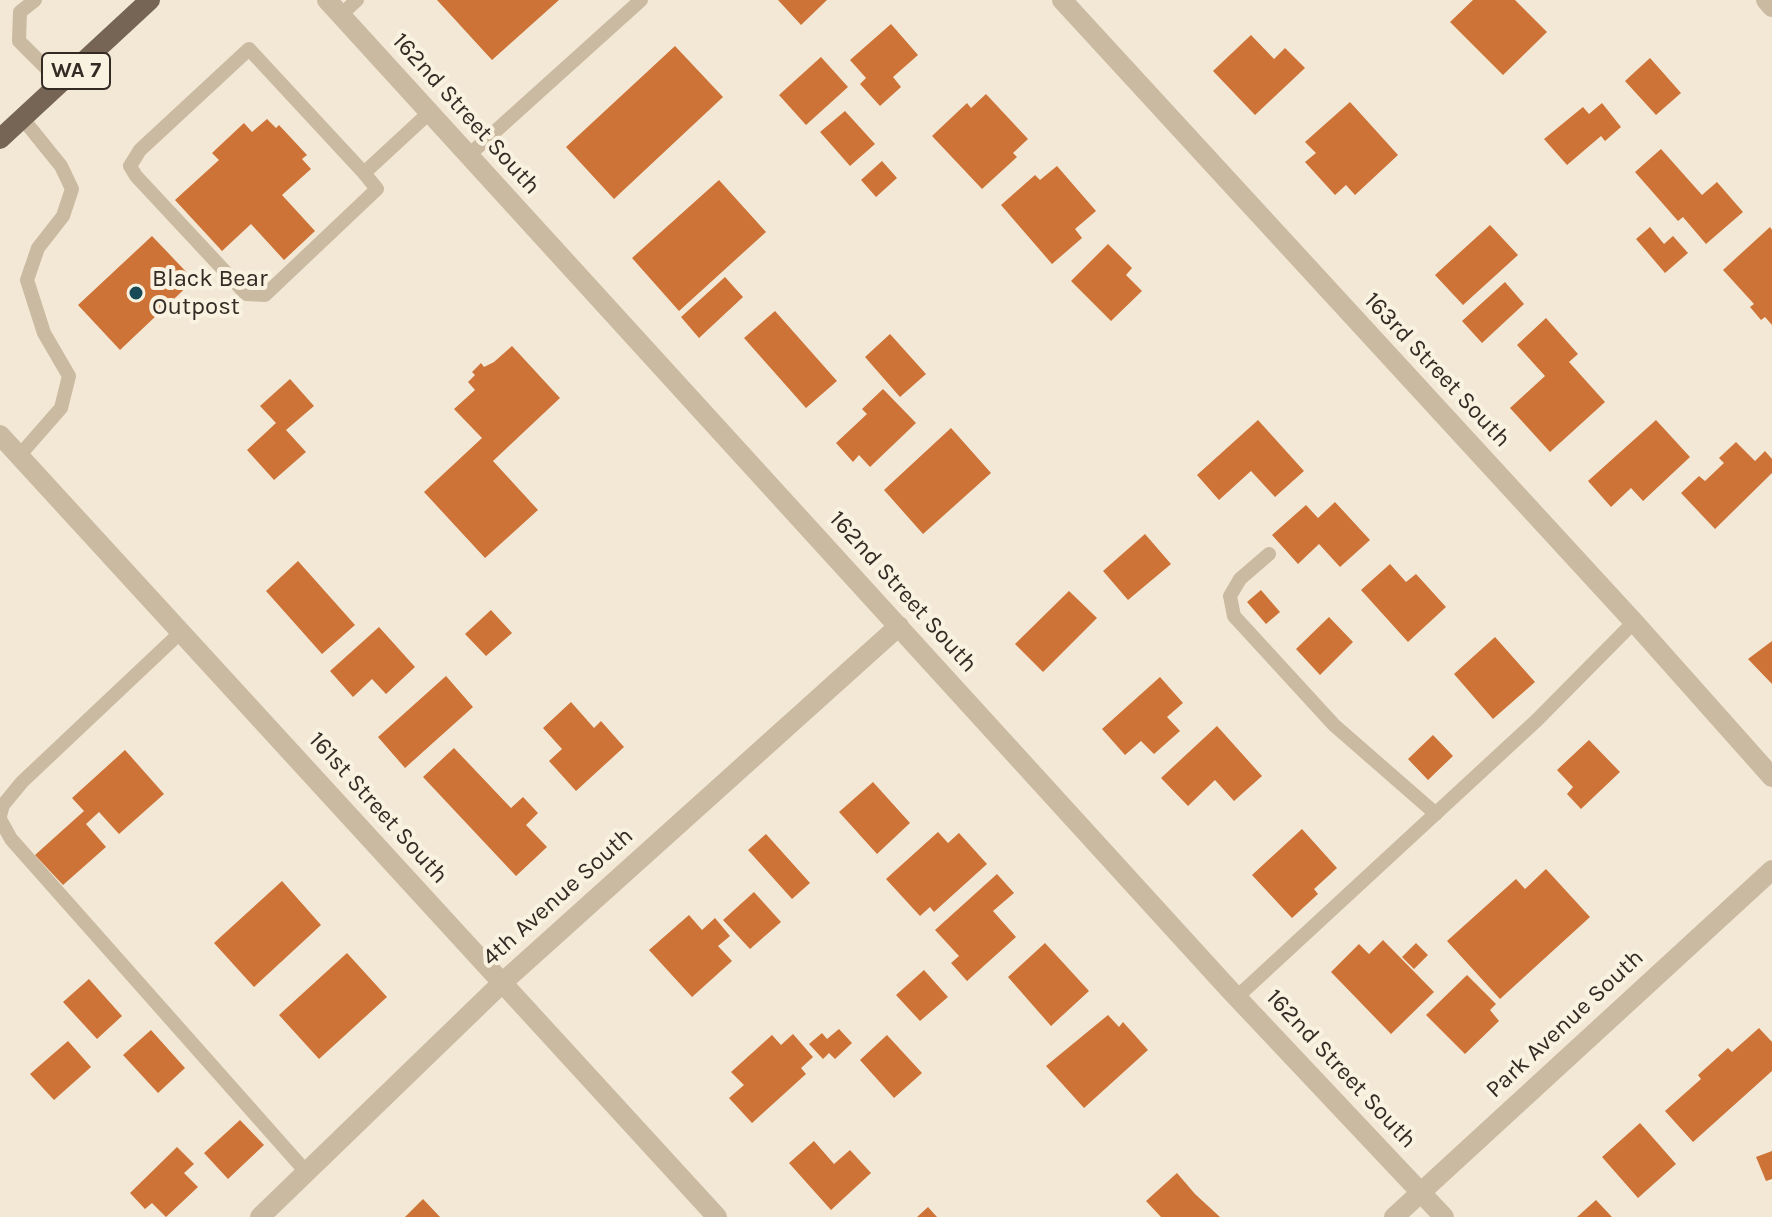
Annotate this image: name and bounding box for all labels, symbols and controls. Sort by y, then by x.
street label: 162nd Street South [386,27,546,201]
road number: WA 7 [42,53,110,89]
place label: Black Bear Outpost [152,265,268,321]
marker: Black Bear Outpost [127,284,145,302]
street label: 163rd Street South [1358,286,1516,454]
street label: 162nd Street South [823,505,983,679]
street label: 161st Street South [302,726,454,890]
street label: 4th Avenue South [477,822,639,972]
street label: Park Avenue South [1480,944,1650,1104]
street label: 162nd Street South [1260,983,1422,1155]

